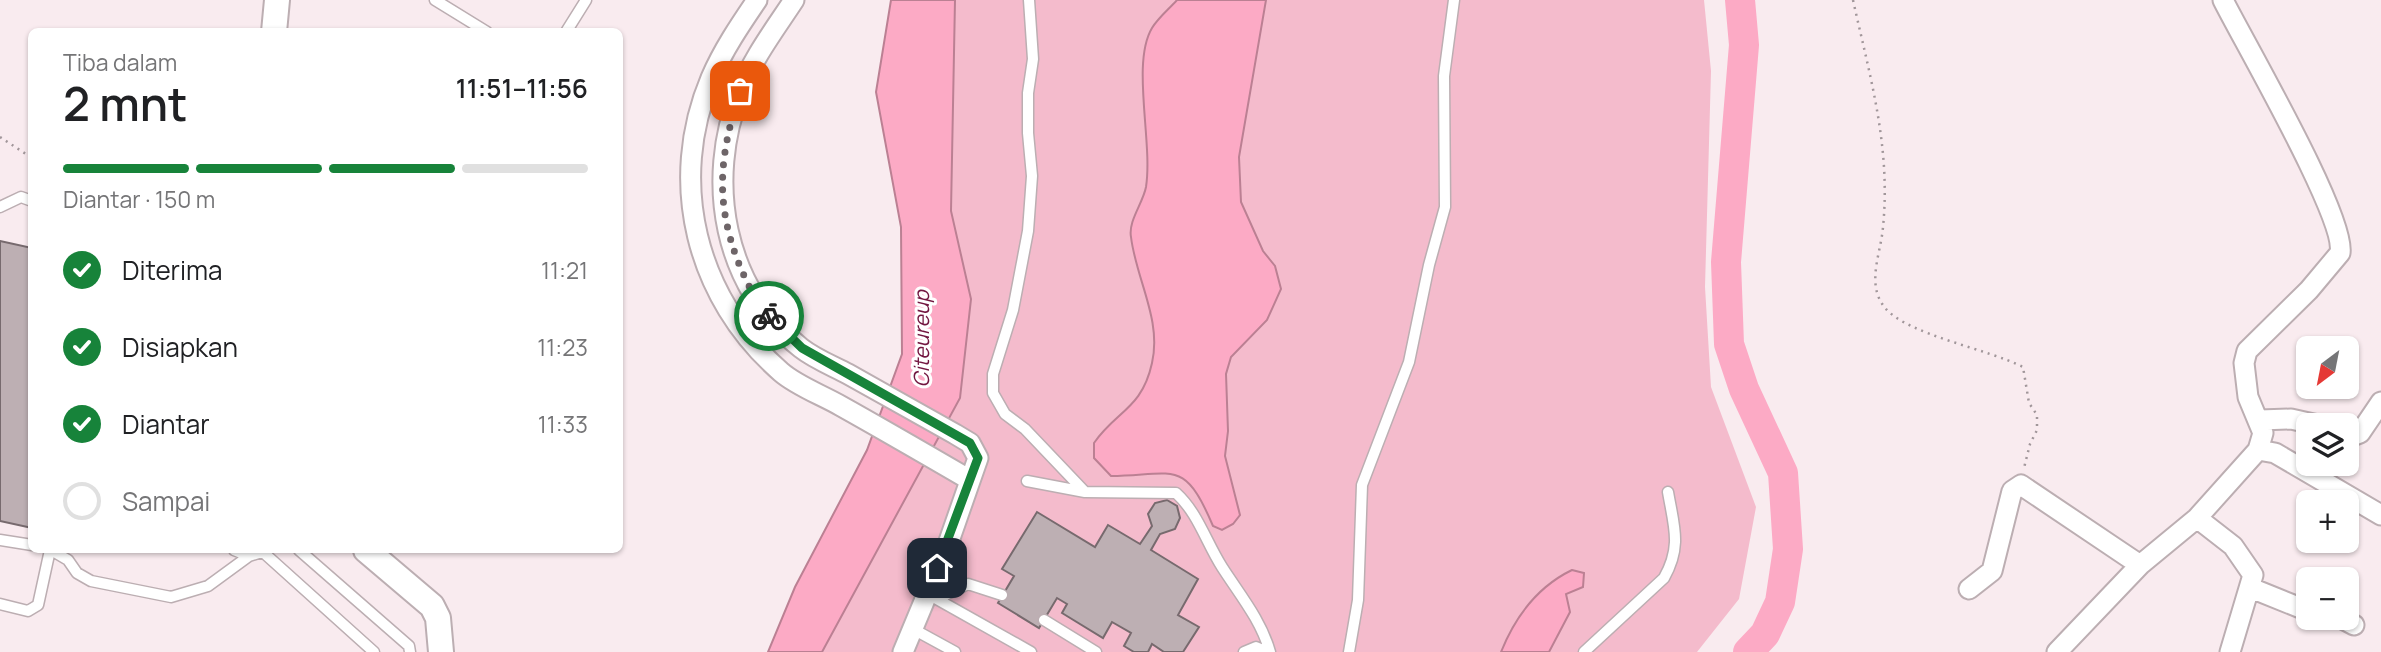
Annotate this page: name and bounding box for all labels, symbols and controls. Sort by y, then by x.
text: Tiba dalam [63,46,177,78]
pin [710,61,770,121]
text: 11:51–11:56 [456,70,588,106]
text: 2 mnt [63,72,188,135]
icon: bag [721,72,759,110]
text: Diantar · 150 m [63,183,215,215]
icon: check [63,251,101,289]
text: Diterima [122,252,223,288]
text: 11:21 [541,254,588,286]
courier [734,281,804,351]
water label: Citeureup [907,289,935,388]
icon: bike [750,297,788,335]
icon: check [63,328,101,366]
text: Disiapkan [122,329,238,365]
text: 11:23 [537,331,588,363]
north arrow [2296,336,2359,399]
map controls [2296,336,2359,630]
icon: check [63,405,101,443]
text: Diantar [122,406,210,442]
text: 11:33 [538,408,588,440]
button: layers [2296,413,2359,476]
text: Sampai [122,483,210,519]
button: + [2296,490,2359,553]
pin [907,538,967,598]
icon: home [918,549,956,587]
button: − [2296,567,2359,630]

